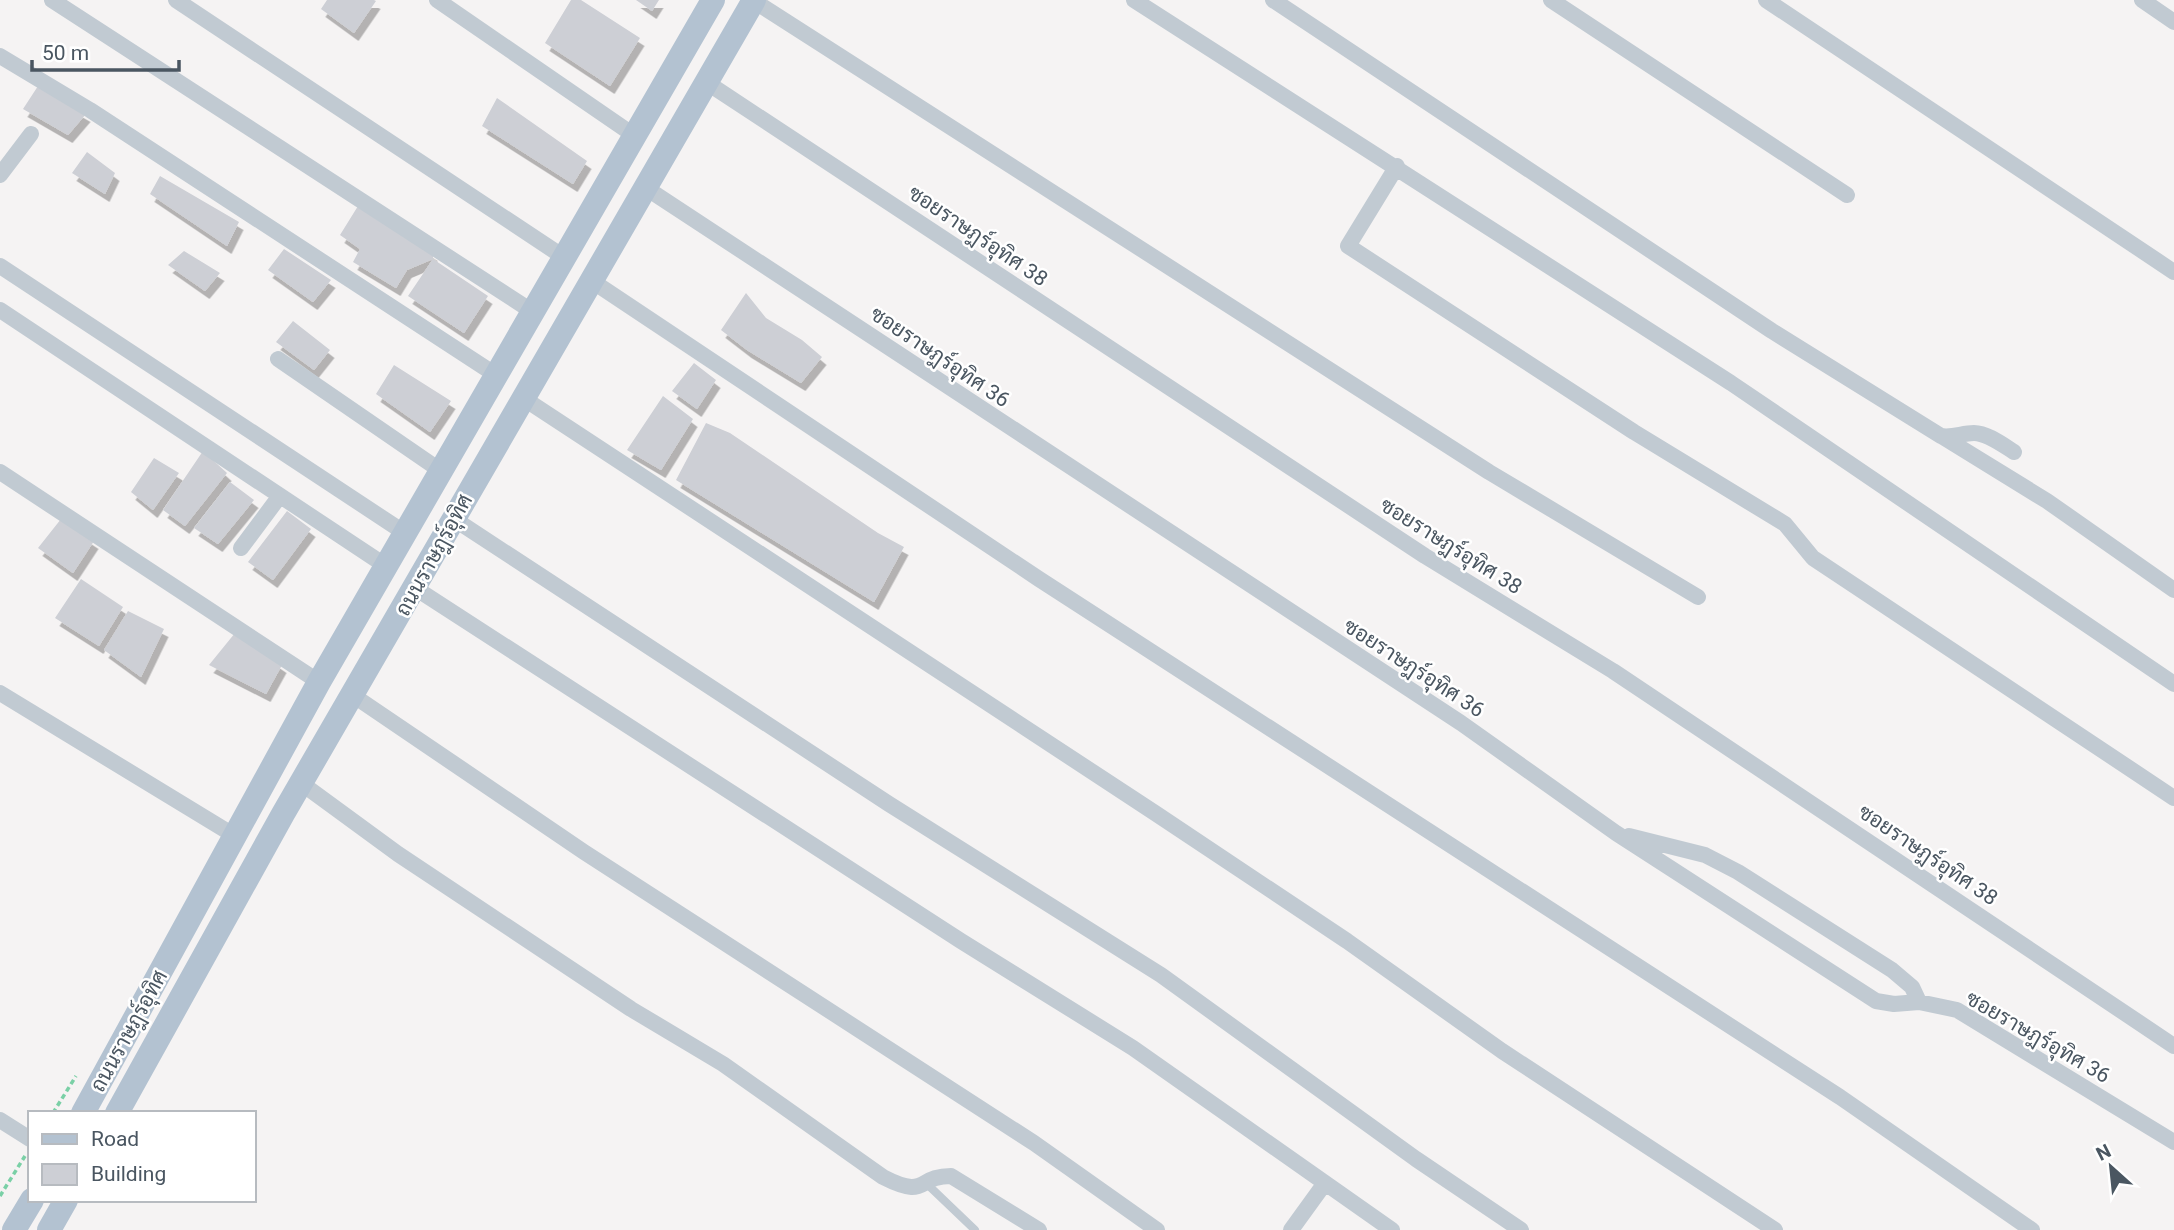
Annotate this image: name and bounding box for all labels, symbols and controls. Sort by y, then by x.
scale bar [32,28,178,72]
text: 50 m [42,41,89,65]
street label: ซอยราษฎร์อุทิศ 38 [903,179,1053,293]
street label: ซอยราษฎร์อุทิศ 36 [865,300,1015,414]
street label: ถนนราษฎร์อุทิศ [389,489,479,621]
street label: ซอยราษฎร์อุทิศ 38 [1375,491,1527,601]
street label: ซอยราษฎร์อุทิศ 36 [1338,612,1490,724]
street label: ซอยราษฎร์อุทิศ 38 [1853,798,2003,912]
street label: ถนนราษฎร์อุทิศ [84,965,174,1097]
street label: ซอยราษฎร์อุทิศ 36 [1961,984,2115,1090]
legend [28,1111,256,1202]
text: Road [91,1127,139,1151]
north arrow [2076,1132,2146,1202]
text: N [2092,1139,2115,1166]
text: Building [91,1162,166,1186]

